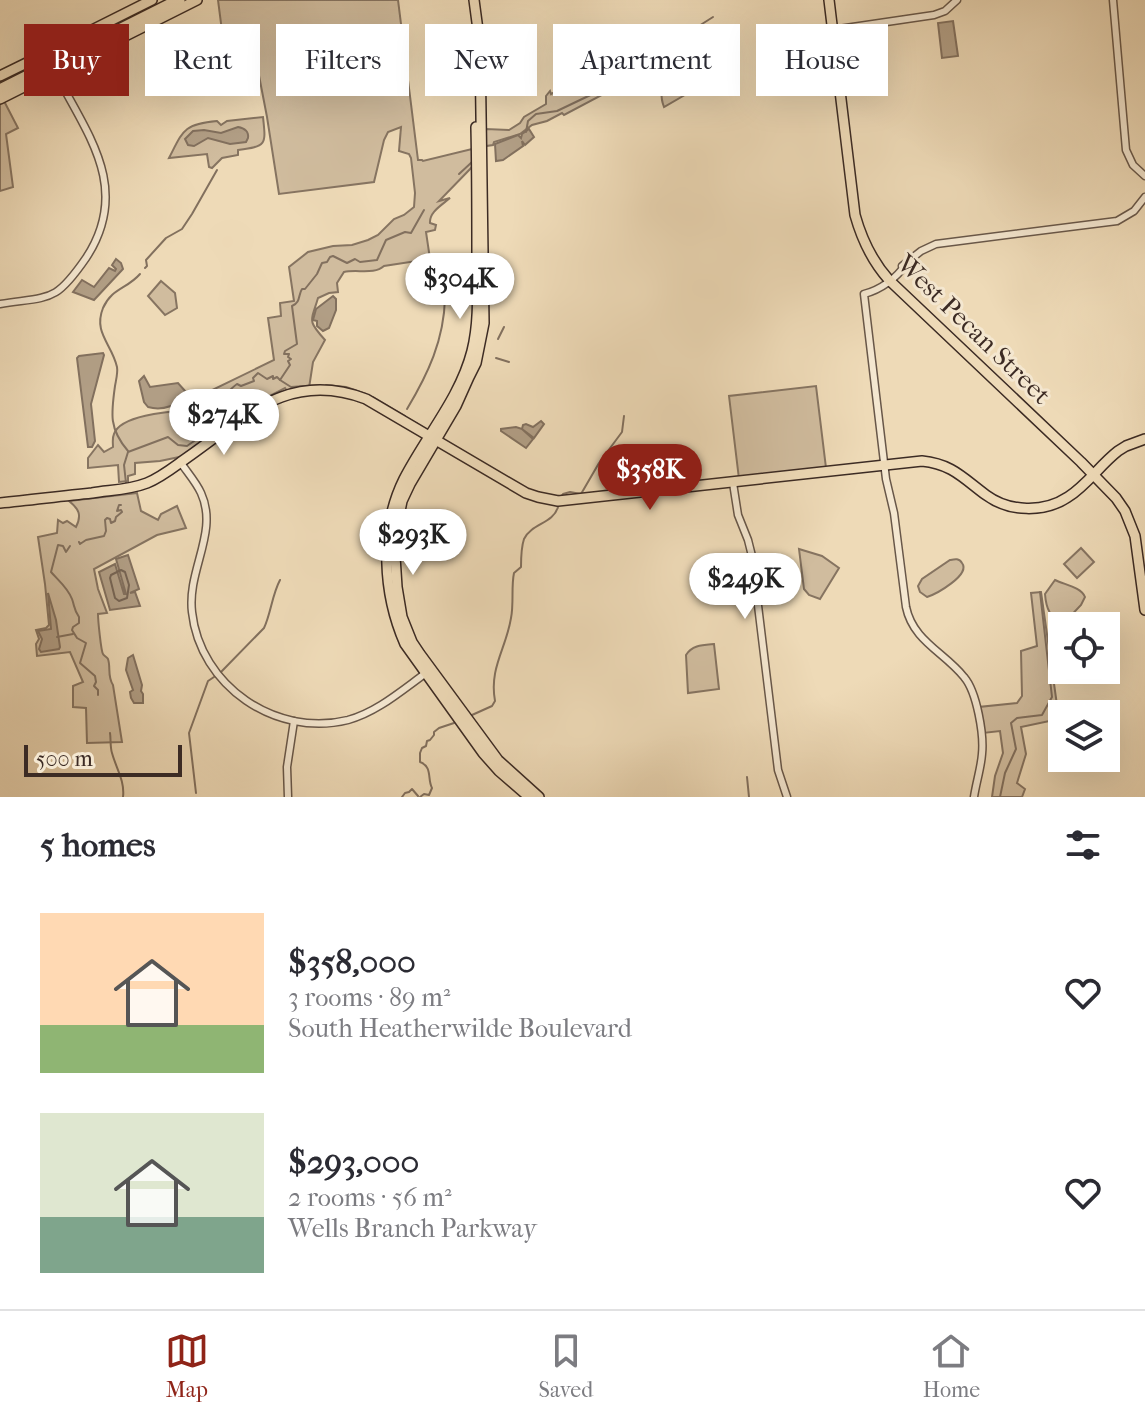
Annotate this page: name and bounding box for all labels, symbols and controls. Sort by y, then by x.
chip: Buy [24,24,129,96]
chip: Rent [145,24,260,96]
chip: Filters [276,24,409,96]
chip: New [425,24,537,96]
chip: Apartment [553,24,740,96]
chip: House [756,24,888,96]
street label: West Pecan Street [890,247,1058,411]
pin: $304K [404,253,516,321]
text: $304K [423,263,497,294]
pin: $274K [168,389,280,457]
text: $274K [187,399,261,430]
pin: $358K [594,444,706,512]
text: $358K [616,454,684,485]
pin: $293K [357,509,469,577]
text: $293K [378,519,448,550]
pin: $249K [689,553,801,621]
text: $249K [707,563,783,594]
map controls [1048,612,1120,772]
button: locate [1048,612,1120,684]
button: layers [1048,700,1120,772]
scale bar [24,741,182,777]
text: 500 m [36,746,93,772]
icon: filters [1061,823,1105,867]
text: 5 homes [40,825,155,865]
text: $358,000 [288,942,416,982]
icon: home [104,945,200,1041]
icon: heart [1061,971,1105,1015]
text: 3 rooms · 89 m² [288,982,450,1013]
text: South Heatherwilde Boulevard [288,1013,632,1044]
text: $293,000 [288,1142,419,1182]
icon: home [104,1145,200,1241]
icon: heart [1061,1171,1105,1215]
text: 2 rooms · 56 m² [288,1182,452,1213]
text: Wells Branch Parkway [288,1213,537,1244]
tab: Map [165,1329,209,1403]
tab: Saved [539,1329,593,1403]
tab: Home [923,1329,980,1403]

